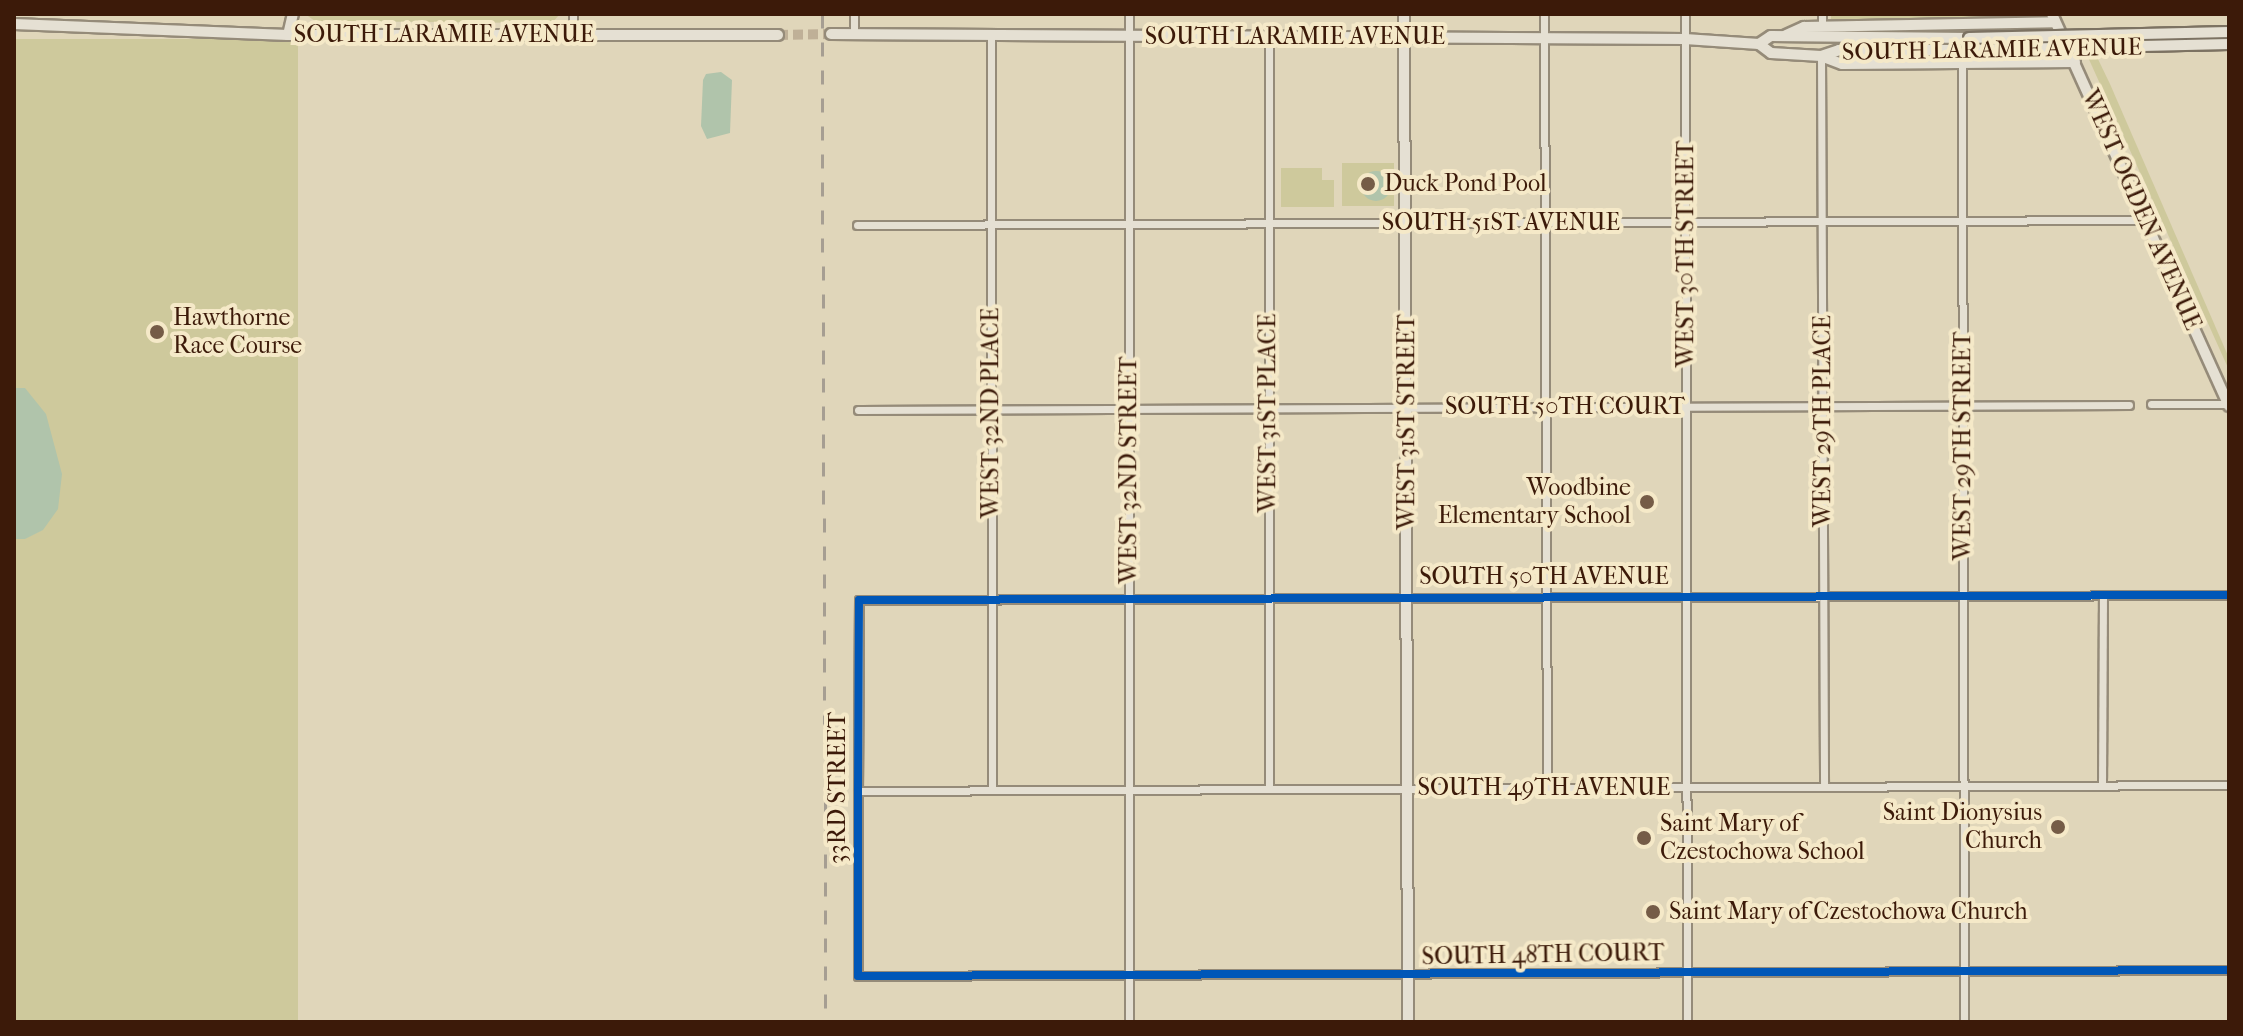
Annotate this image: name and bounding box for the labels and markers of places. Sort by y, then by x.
place label: Duck Pond Pool [1384,170,1547,198]
marker: Duck Pond Pool [1359,175,1377,193]
place label: Hawthorne Race Course [173,304,302,360]
marker: Hawthorne Race Course [148,323,166,341]
place label: Woodbine Elementary School [1438,474,1631,530]
marker: Woodbine Elementary School [1638,493,1656,511]
place label: Saint Dionysius Church [1883,799,2042,855]
place label: Saint Mary of Czestochowa School [1660,810,1865,866]
marker: Saint Dionysius Church [2049,818,2067,836]
marker: Saint Mary of Czestochowa School [1635,829,1653,847]
place label: Saint Mary of Czestochowa Church [1669,898,2028,926]
marker: Saint Mary of Czestochowa Church [1644,903,1662,921]

